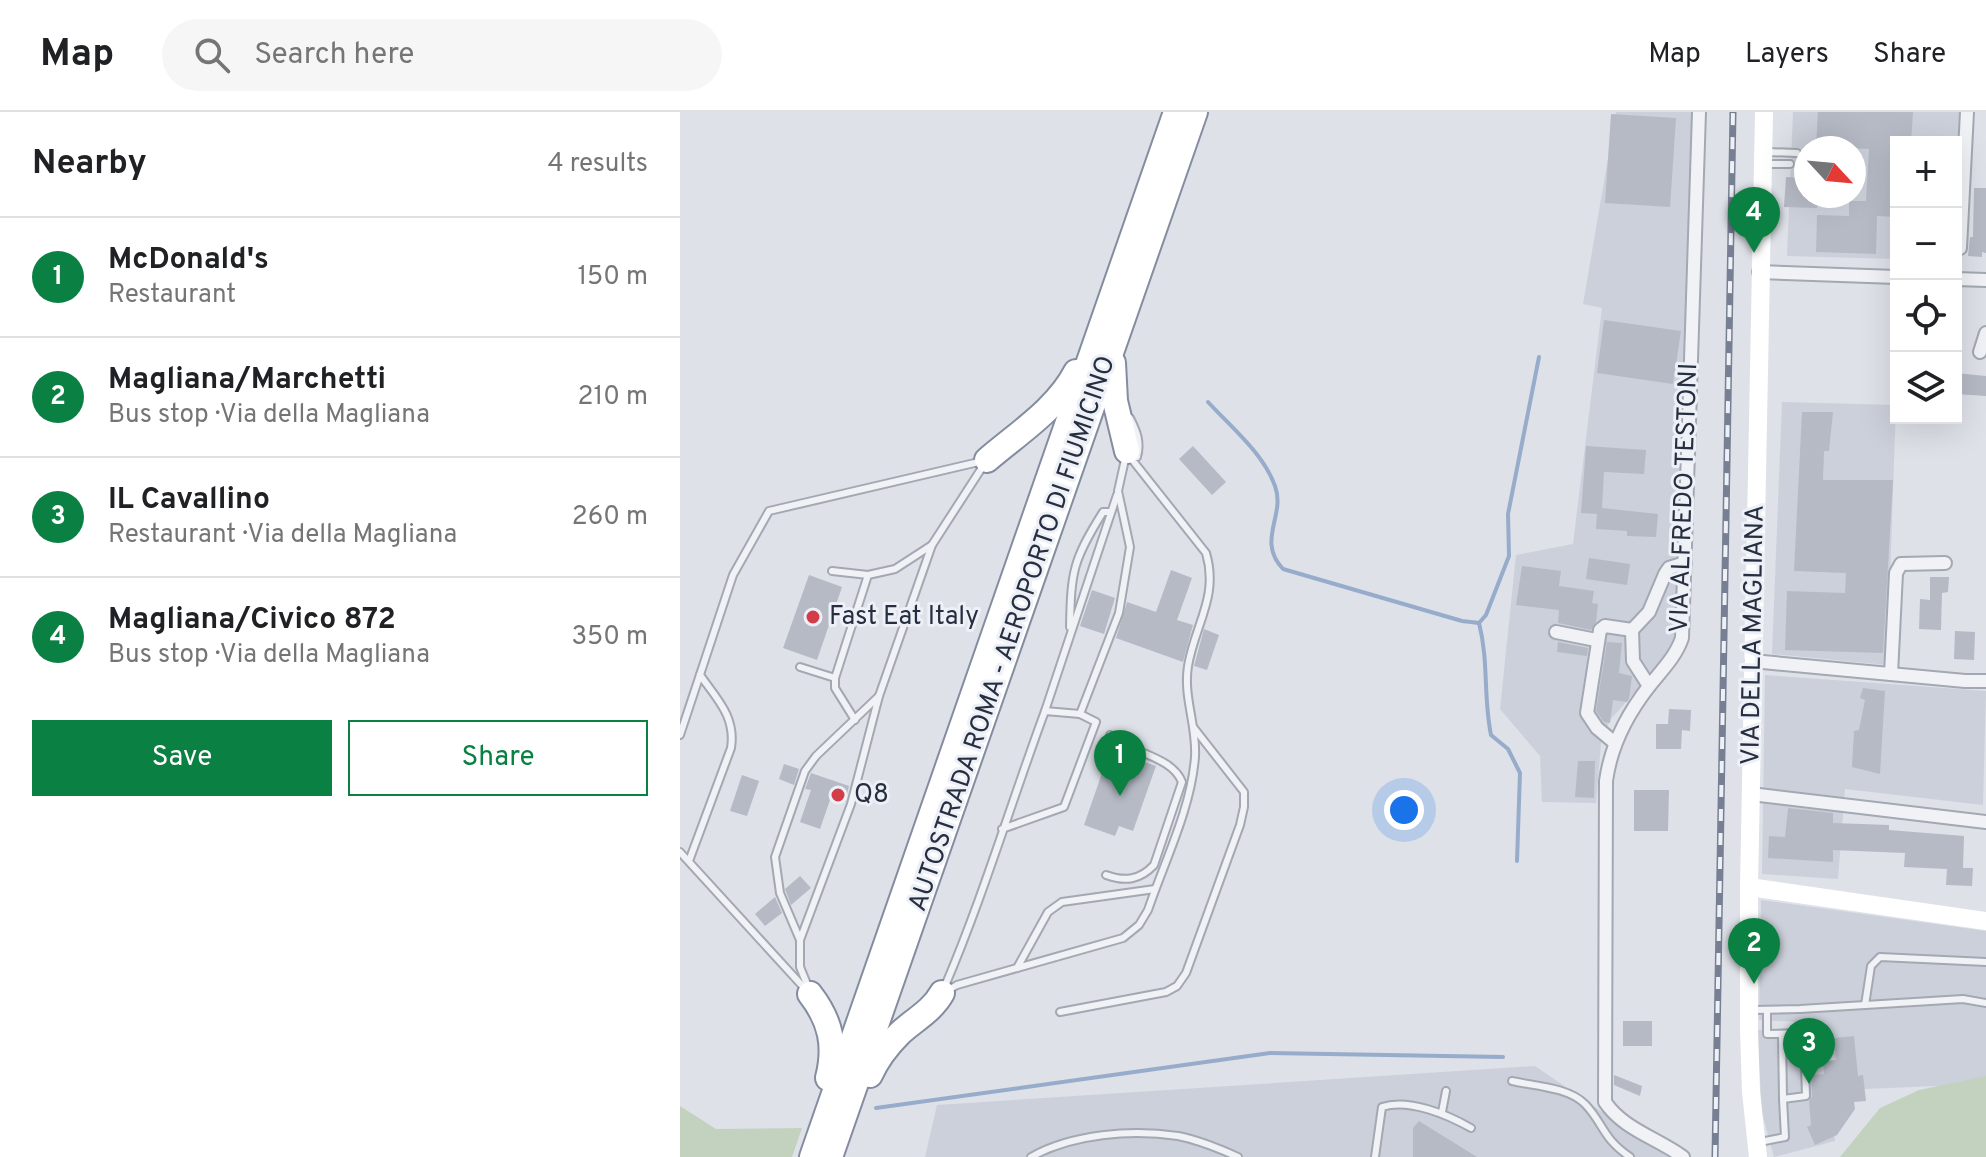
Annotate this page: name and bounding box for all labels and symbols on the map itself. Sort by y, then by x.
north arrow [1794,136,1866,208]
pin: 4 [1728,187,1780,253]
street label: AUTOSTRADA ROMA - AEROPORTO DI FIUMICINO [902,352,1124,916]
street label: VIA ALFREDO TESTONI [1664,362,1706,634]
street label: VIA DELLA MAGLIANA [1735,504,1773,766]
place label: Fast Eat Italy [829,601,979,634]
marker: Fast Eat Italy [804,608,822,626]
pin: 1 [1094,730,1146,796]
place label: Q8 [854,779,889,812]
marker: Q8 [829,786,847,804]
your location [1384,790,1424,830]
pin: 2 [1728,918,1780,984]
pin: 3 [1783,1018,1835,1084]

